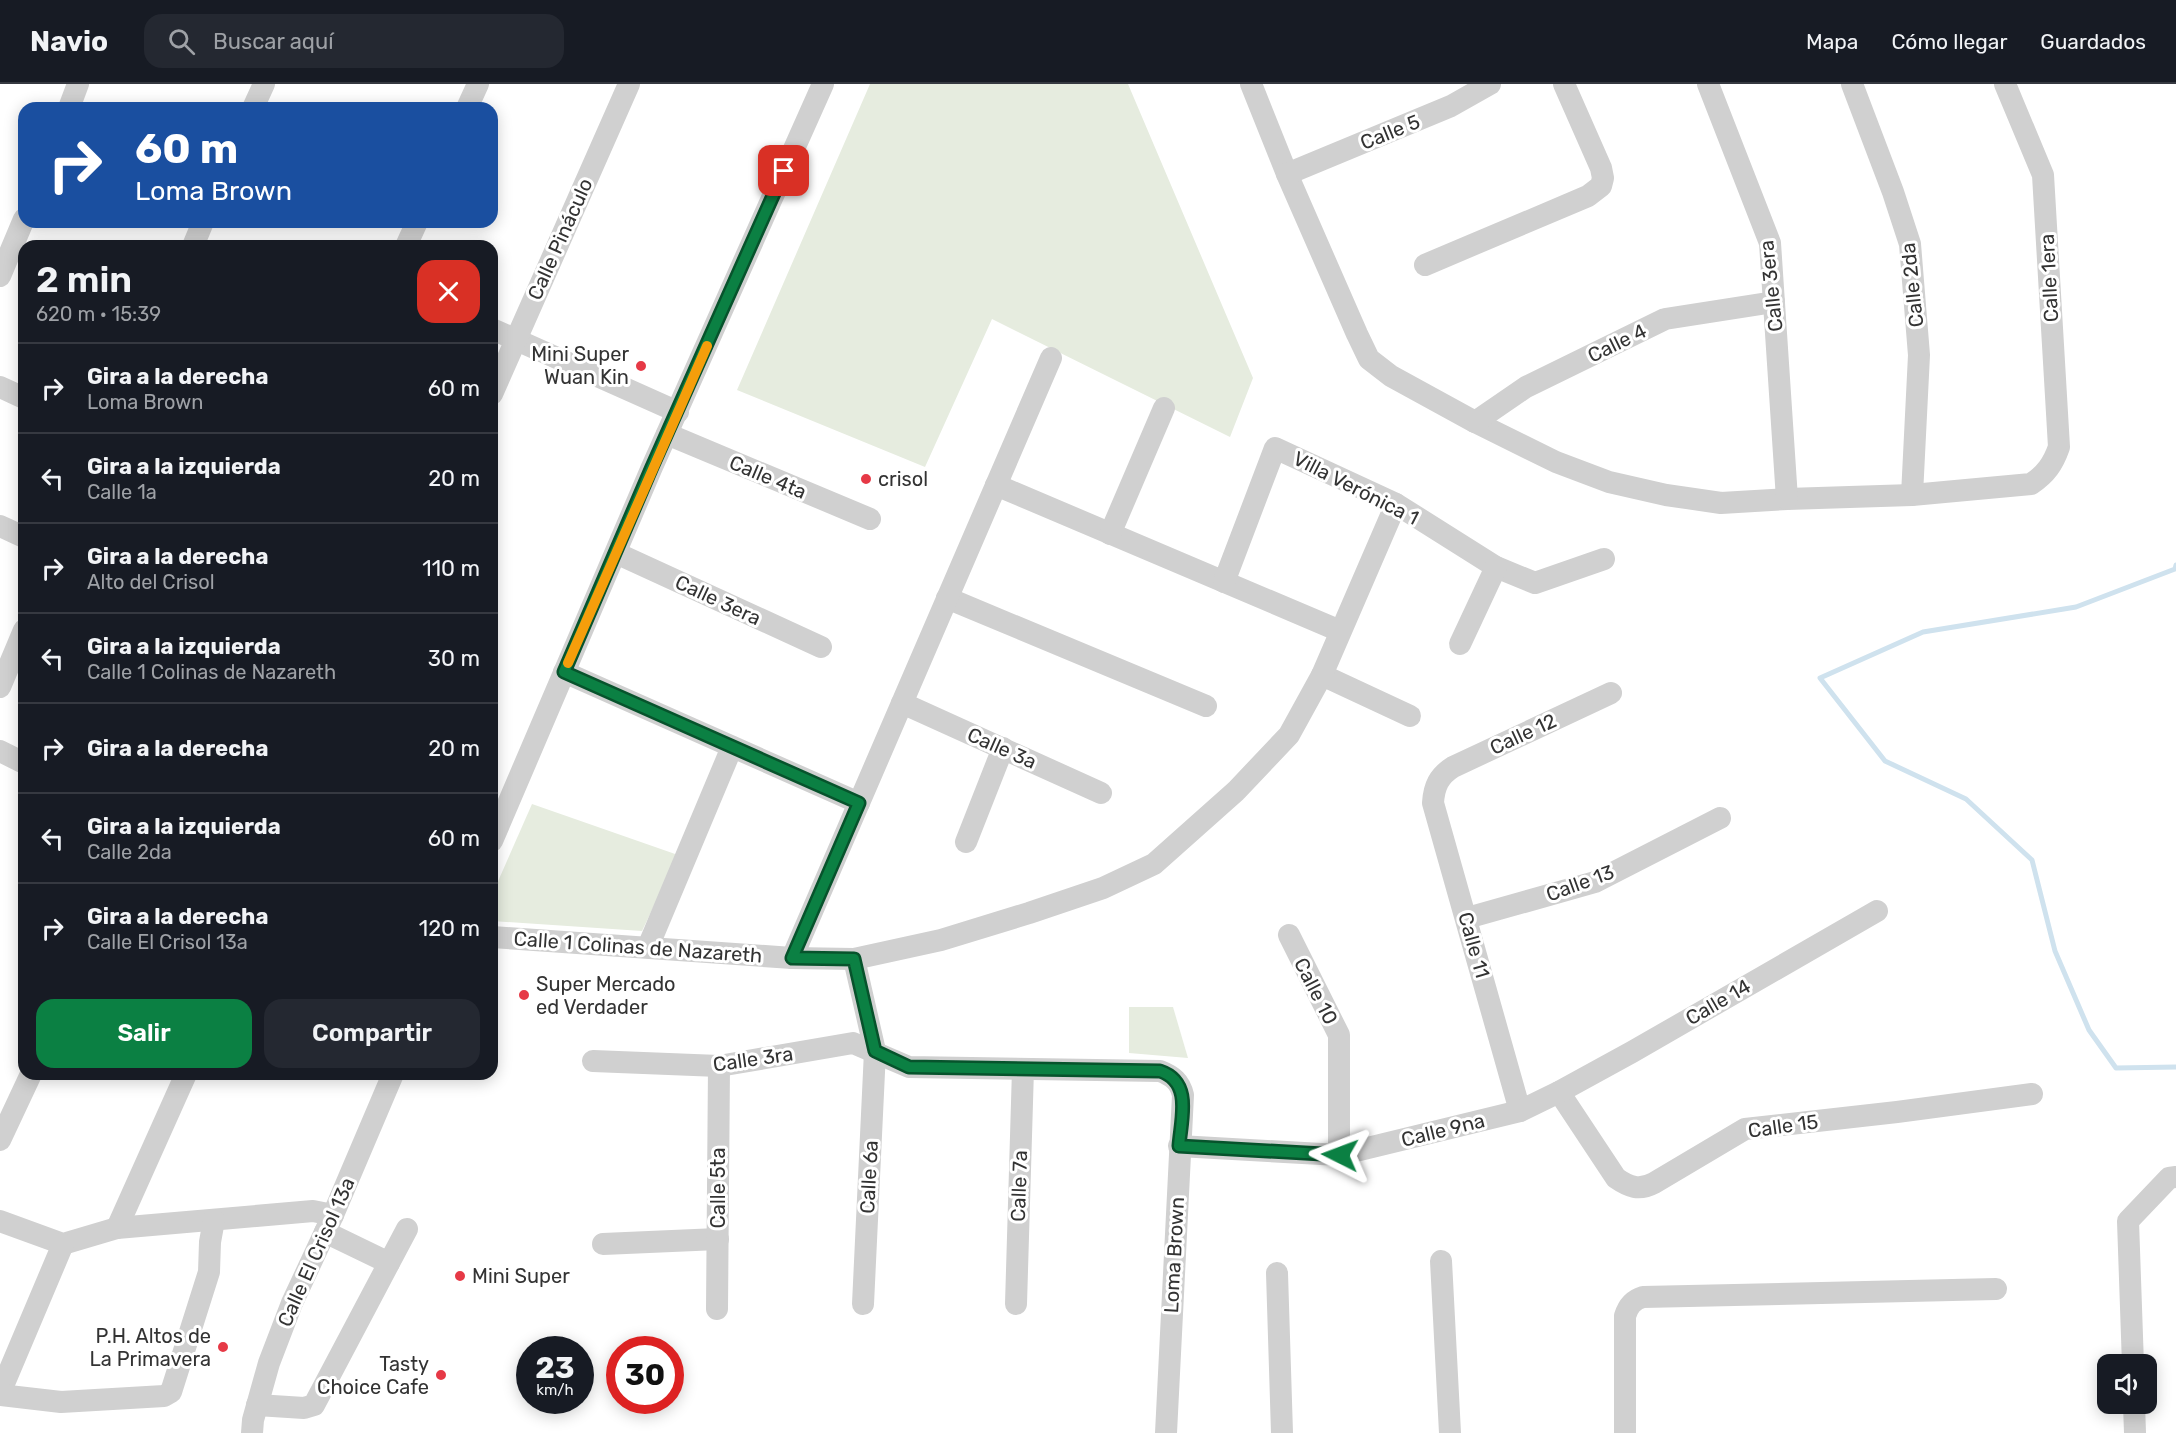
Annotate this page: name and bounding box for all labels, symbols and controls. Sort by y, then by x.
search box [144,14,564,68]
text: Navio [30,25,108,58]
icon: search [165,25,198,58]
text: Buscar aquí [213,28,334,55]
text: Mapa [1806,29,1858,54]
text: Cómo llegar [1891,29,2007,54]
text: Guardados [2040,29,2146,54]
street label: Calle 5 [1357,109,1423,155]
text: 60 m [135,124,238,174]
icon: right [36,126,114,204]
pin [758,145,809,196]
icon: arrive [767,154,800,187]
text: Loma Brown [135,175,292,207]
street label: Calle Pináculo [523,175,597,303]
street label: Calle 1era [2035,233,2063,323]
street label: Calle 3era [1754,239,1788,333]
street label: Calle 2da [1896,242,1928,328]
text: 2 min [36,258,132,301]
button: close [417,260,480,323]
text: 620 m · 15:39 [36,302,161,326]
street label: Calle 4 [1584,318,1650,368]
place label: Mini Super Wuan Kin [531,342,629,389]
marker: Mini Super Wuan Kin [634,359,648,373]
text: Gira a la derecha [87,363,268,390]
icon: right [36,372,69,405]
text: 60 m [428,375,480,402]
text: Loma Brown [87,390,203,414]
street label: Villa Verónica 1 [1289,446,1423,530]
street label: Calle 4ta [726,450,810,504]
text: Gira a la izquierda [87,453,281,480]
icon: left [36,462,69,495]
text: 20 m [428,465,480,492]
place label: crisol [878,467,928,491]
marker: crisol [859,472,873,486]
text: Calle 1a [87,480,157,504]
text: Gira a la derecha [87,543,268,570]
icon: right [36,552,69,585]
text: 110 m [422,555,480,582]
text: Alto del Crisol [87,570,215,594]
street label: Calle 3era [671,570,765,630]
text: Gira a la izquierda [87,633,281,660]
icon: left [36,642,69,675]
text: 30 m [428,645,480,672]
text: Calle 1 Colinas de Nazareth [87,660,336,684]
street label: Calle 12 [1486,708,1560,760]
street label: Calle 3a [964,722,1040,774]
icon: right [36,732,69,765]
text: Gira a la derecha [87,735,268,762]
text: 20 m [428,735,480,762]
text: Gira a la izquierda [87,813,281,840]
icon: left [36,822,69,855]
text: 60 m [428,825,480,852]
text: Calle 2da [87,840,172,864]
street label: Calle 13 [1543,860,1617,906]
text: Gira a la derecha [87,903,268,930]
street label: Calle 11 [1453,909,1495,981]
icon: right [36,912,69,945]
text: 120 m [419,915,480,942]
street label: Calle 1 Colinas de Nazareth [513,926,763,968]
text: Calle El Crisol 13a [87,930,248,954]
street label: Calle 10 [1289,954,1343,1028]
place label: Super Mercado ed Verdader [536,972,676,1019]
street label: Calle 14 [1681,974,1755,1030]
marker: Super Mercado ed Verdader [517,988,531,1002]
button: Salir [36,999,252,1068]
button: Compartir [264,999,480,1068]
street label: Calle 3ra [711,1042,795,1076]
street label: Calle 9na [1399,1108,1487,1152]
street label: Calle 15 [1746,1109,1820,1143]
position arrow [1308,1123,1372,1187]
street label: Calle 6a [855,1140,883,1214]
street label: Calle 5ta [706,1148,730,1228]
street label: Calle 7a [1006,1150,1032,1222]
street label: Calle El Crisol 13a [272,1174,360,1330]
street label: Loma Brown [1159,1196,1189,1314]
place label: Mini Super [472,1264,570,1288]
marker: Mini Super [453,1269,467,1283]
place label: P.H. Altos de La Primavera [90,1324,211,1371]
speed limit sign: 30 [606,1336,684,1414]
marker: P.H. Altos de La Primavera [216,1340,230,1354]
text: 23 [535,1350,575,1386]
place label: Tasty Choice Cafe [317,1352,429,1399]
map controls [2097,1354,2157,1414]
button: sound [2097,1354,2157,1414]
marker: Tasty Choice Cafe [434,1368,448,1382]
text: km/h [536,1381,574,1399]

